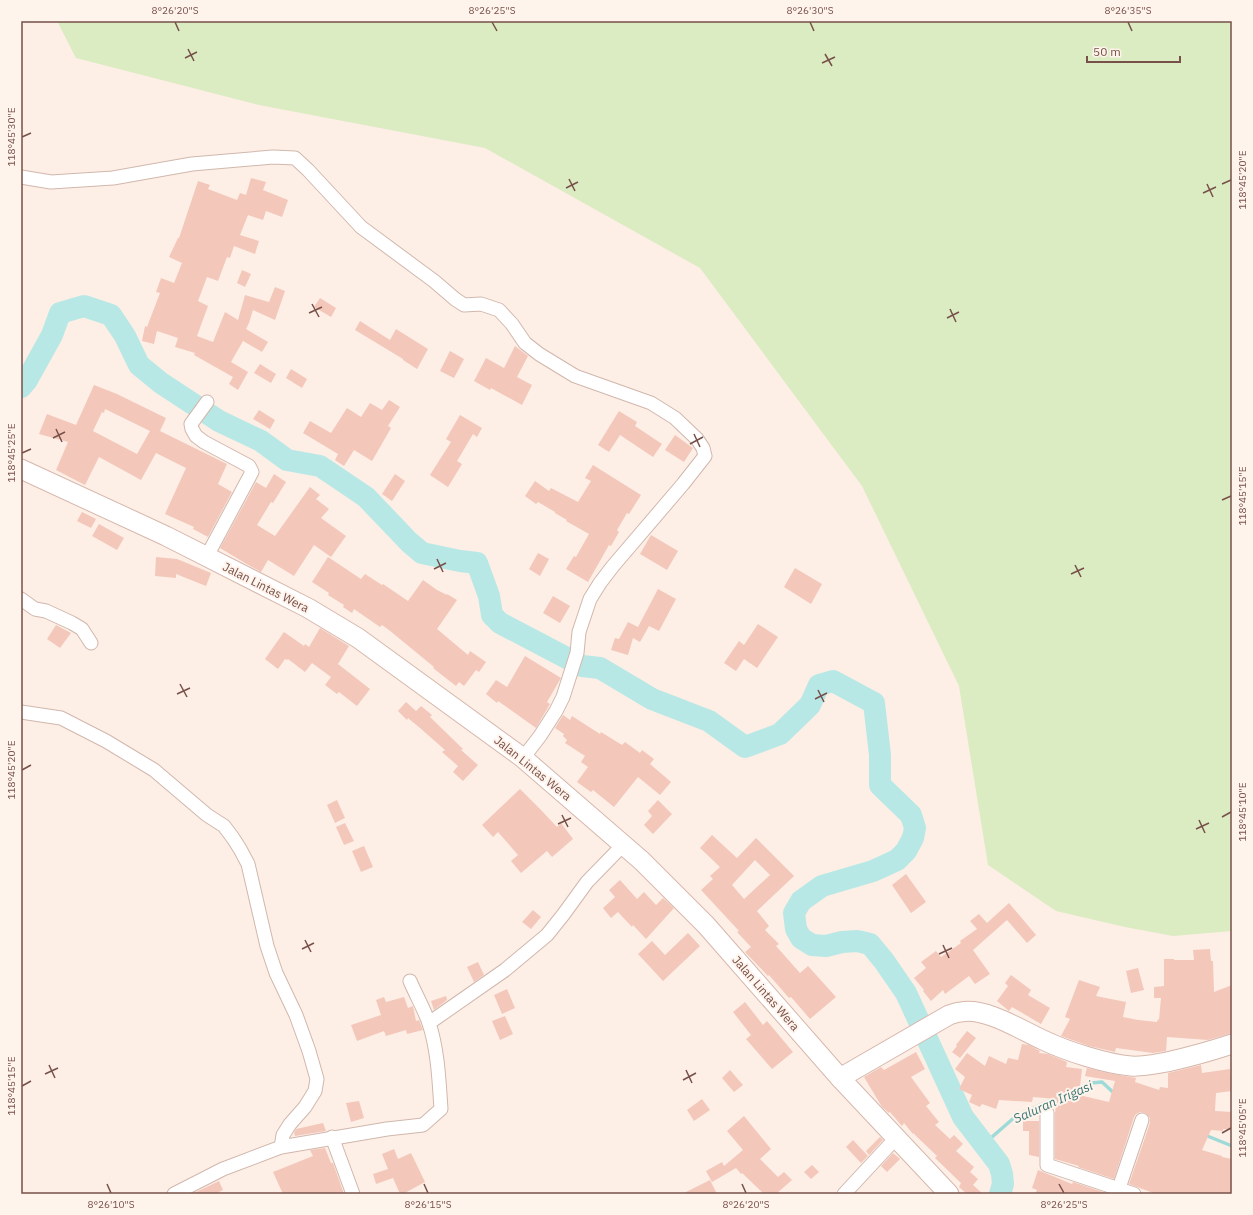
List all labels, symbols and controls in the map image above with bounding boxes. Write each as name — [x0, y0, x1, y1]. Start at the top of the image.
text: 8°26'20"S — [151, 4, 199, 17]
text: 8°26'25"S — [468, 4, 516, 17]
text: 8°26'30"S — [786, 4, 834, 17]
text: 8°26'35"S — [1104, 4, 1152, 17]
scale bar — [1087, 38, 1180, 64]
text: 50 m — [1093, 44, 1121, 59]
text: 118°45'30"E — [5, 107, 18, 167]
text: 118°45'20"E — [1236, 150, 1249, 210]
text: 118°45'25"E — [5, 423, 18, 483]
text: 118°45'15"E — [1236, 466, 1249, 526]
street label: Jalan Lintas Wera — [220, 559, 312, 615]
street label: Jalan Lintas Wera — [491, 732, 575, 804]
text: 118°45'20"E — [5, 740, 18, 800]
text: 118°45'10"E — [1236, 782, 1249, 842]
street label: Jalan Lintas Wera — [729, 952, 803, 1034]
text: 118°45'15"E — [5, 1056, 18, 1116]
water label: Saluran Irigasi — [1011, 1077, 1096, 1127]
text: 118°45'05"E — [1236, 1098, 1249, 1158]
text: 8°26'10"S — [87, 1198, 135, 1211]
text: 8°26'15"S — [404, 1198, 452, 1211]
text: 8°26'20"S — [722, 1198, 770, 1211]
text: 8°26'25"S — [1040, 1198, 1088, 1211]

